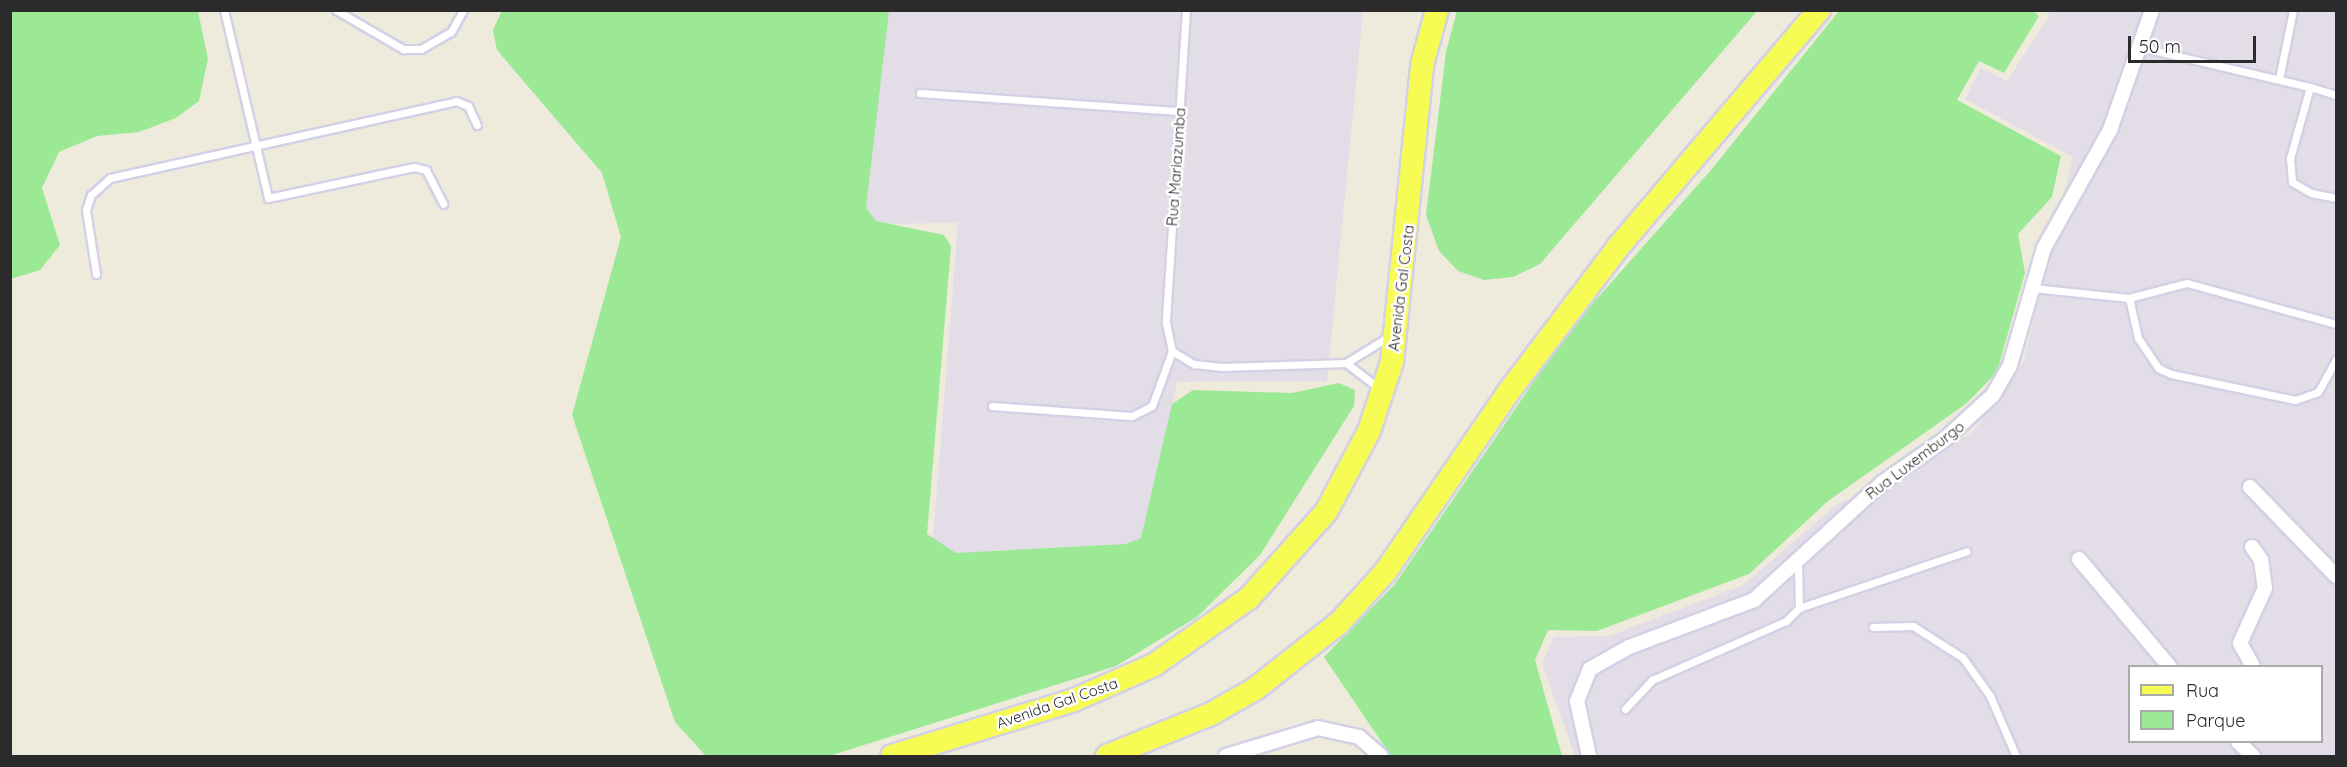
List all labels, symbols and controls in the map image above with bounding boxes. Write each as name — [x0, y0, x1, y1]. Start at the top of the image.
scale bar — [2131, 24, 2258, 62]
text: 50 m — [2139, 35, 2181, 58]
street label: Rua Mariazumba — [1163, 107, 1189, 227]
street label: Avenida Gal Costa — [1384, 224, 1418, 352]
street label: Rua Luxemburgo — [1862, 417, 1968, 503]
legend — [2128, 665, 2323, 743]
street label: Avenida Gal Costa — [994, 674, 1120, 732]
text: Rua — [2186, 679, 2219, 702]
text: Parque — [2186, 709, 2245, 732]

